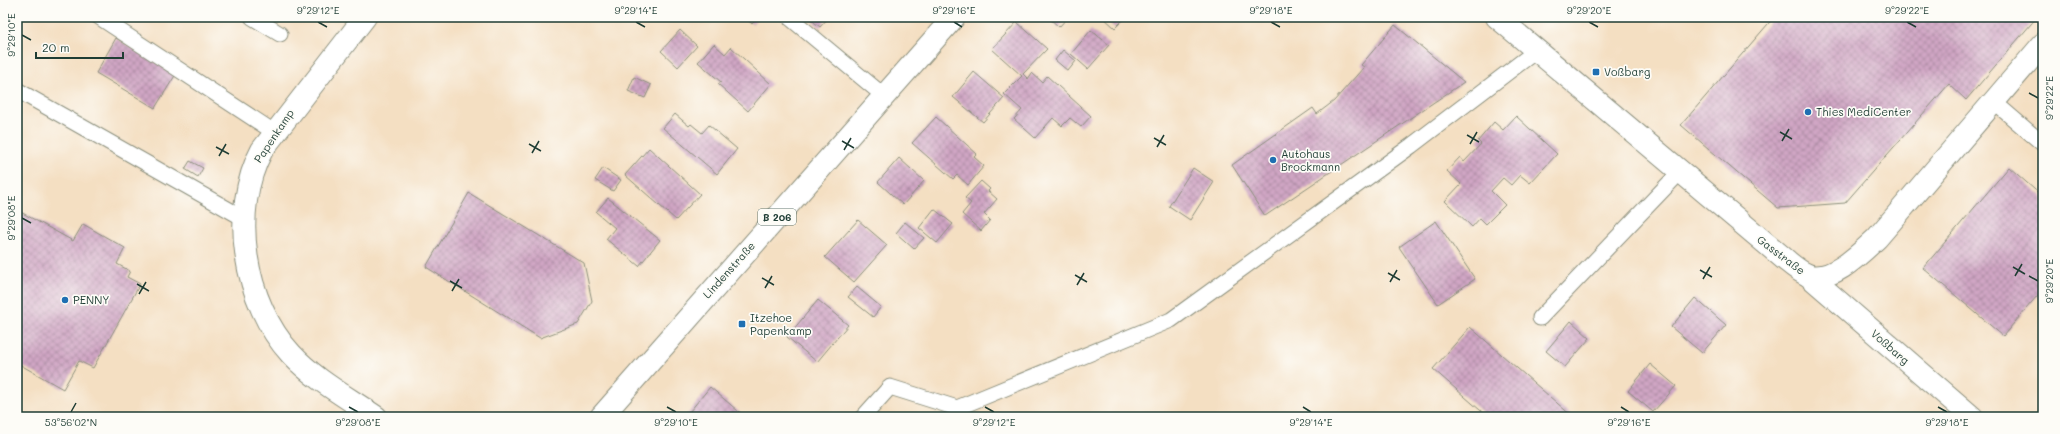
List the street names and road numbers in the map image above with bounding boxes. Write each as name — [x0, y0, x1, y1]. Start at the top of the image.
street label: Papenkamp — [250, 106, 297, 165]
road number: B 206 — [758, 209, 796, 225]
street label: Gasstraße — [1754, 232, 1809, 278]
street label: Lindenstraße — [699, 238, 758, 301]
street label: Voßbarg — [1868, 326, 1913, 367]

